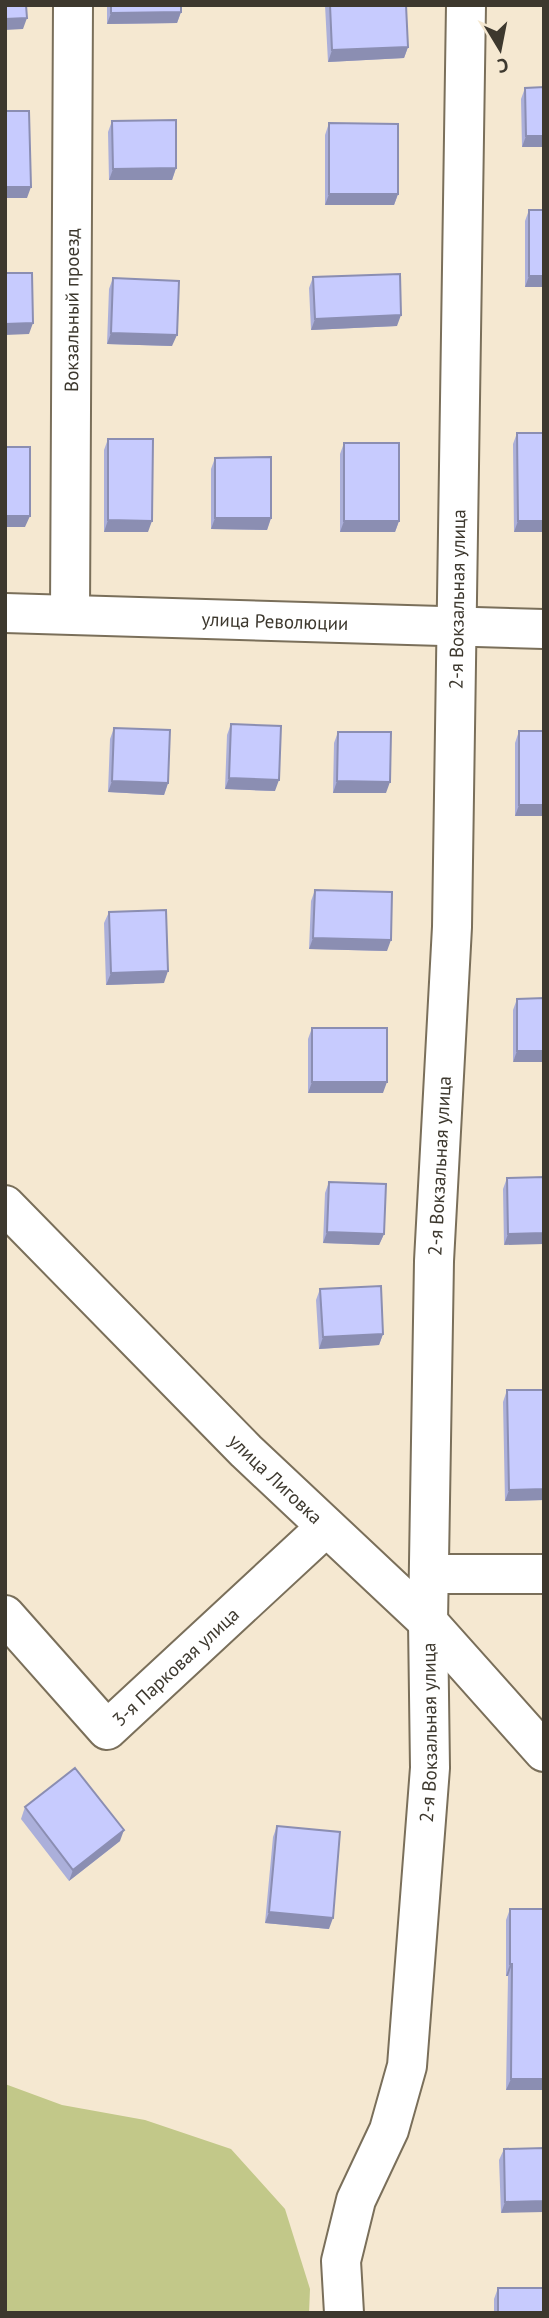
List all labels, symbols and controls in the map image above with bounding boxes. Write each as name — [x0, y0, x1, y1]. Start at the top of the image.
north arrow — [465, 14, 535, 84]
text: С — [495, 53, 510, 79]
street label: Вокзальный проезд — [59, 228, 84, 392]
street label: 2-я Вокзальная улица — [444, 509, 470, 689]
street label: улица Революции — [201, 607, 349, 635]
street label: 2-я Вокзальная улица — [422, 1075, 456, 1256]
street label: улица Лиговка — [224, 1429, 328, 1529]
street label: 3-я Парковая улица — [107, 1602, 244, 1731]
street label: 2-я Вокзальная улица — [414, 1642, 442, 1823]

